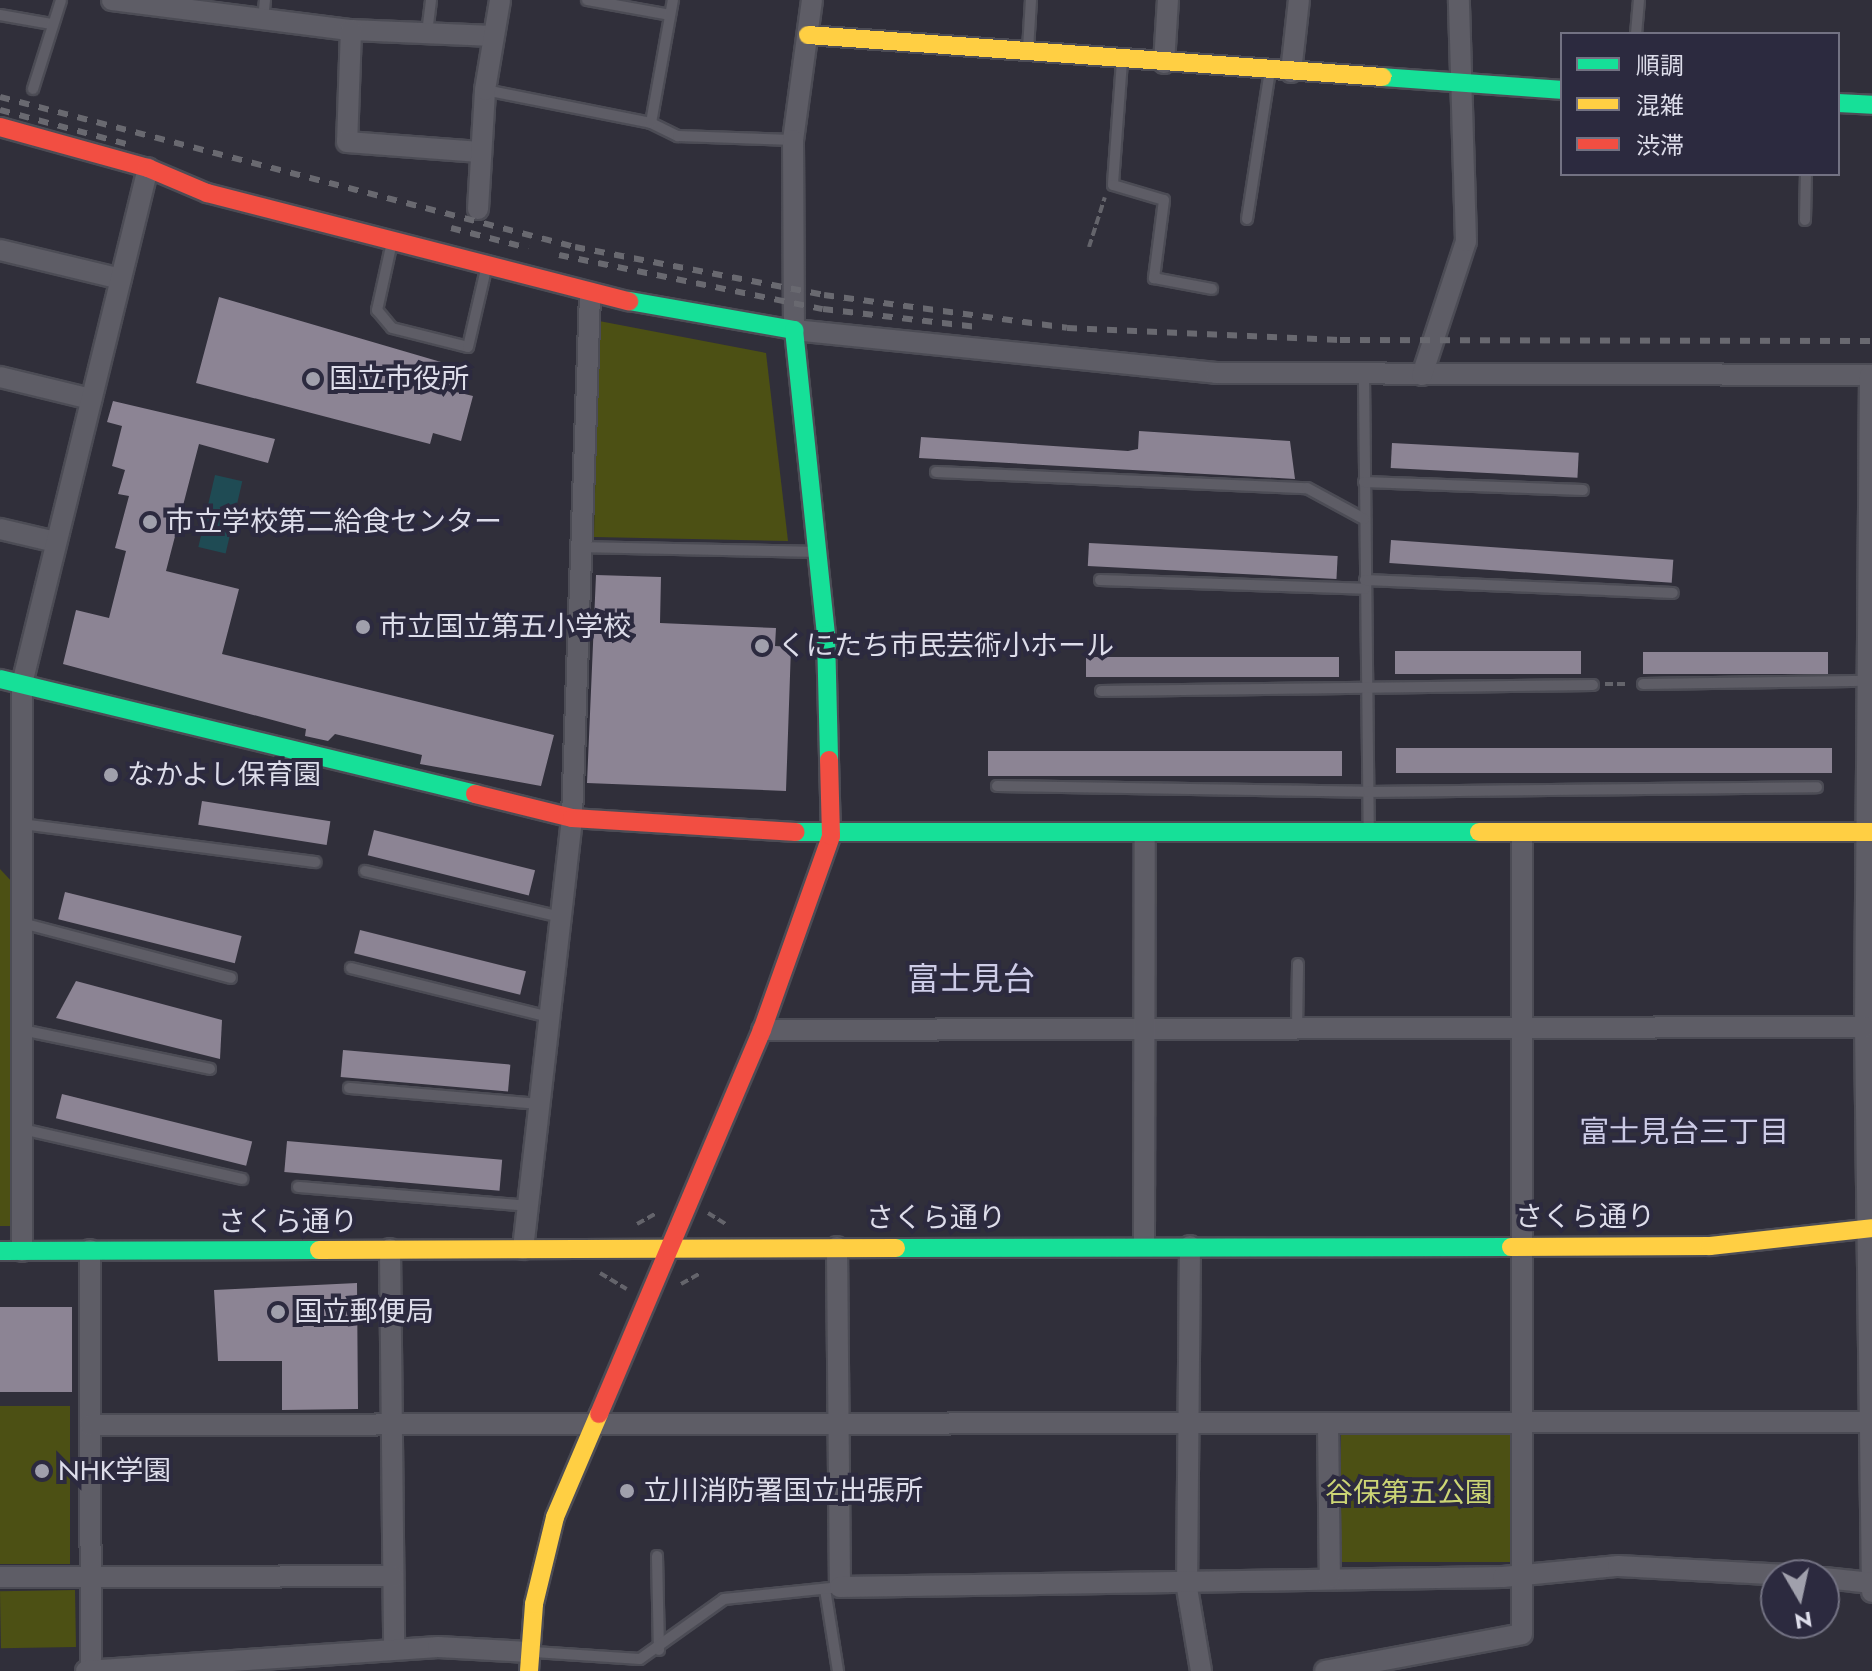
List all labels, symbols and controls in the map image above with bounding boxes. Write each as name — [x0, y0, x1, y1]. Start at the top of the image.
legend — [1560, 32, 1840, 176]
text: 順調 — [1636, 48, 1684, 83]
text: 混雑 — [1636, 88, 1684, 123]
text: 渋滞 — [1636, 128, 1684, 163]
place label: 国立市役所 — [329, 362, 469, 396]
marker: 国立市役所 — [304, 370, 322, 388]
place label: 市立学校第二給食センター — [166, 505, 502, 539]
marker: 市立学校第二給食センター — [141, 513, 159, 531]
place label: 市立国立第五小学校 — [379, 610, 631, 644]
marker: 市立国立第五小学校 — [354, 618, 372, 636]
place label: くにたち市民芸術小ホール — [778, 629, 1114, 663]
marker: くにたち市民芸術小ホール — [753, 637, 771, 655]
place label: なかよし保育園 — [127, 758, 323, 792]
marker: なかよし保育園 — [102, 766, 120, 784]
district label: 富士見台 — [907, 960, 1035, 998]
district label: 富士見台三丁目 — [1579, 1114, 1789, 1150]
street label: さくら通り — [1515, 1200, 1655, 1234]
street label: さくら通り — [866, 1201, 1006, 1235]
street label: さくら通り — [218, 1205, 358, 1239]
place label: 国立郵便局 — [294, 1295, 434, 1329]
marker: 国立郵便局 — [269, 1303, 287, 1321]
place label: NHK学園 — [58, 1454, 172, 1488]
marker: NHK学園 — [33, 1462, 51, 1480]
place label: 立川消防署国立出張所 — [643, 1474, 923, 1508]
park label: 谷保第五公園 — [1325, 1476, 1493, 1510]
marker: 立川消防署国立出張所 — [618, 1482, 636, 1500]
north arrow — [1760, 1559, 1840, 1639]
text: N — [1792, 1604, 1815, 1638]

